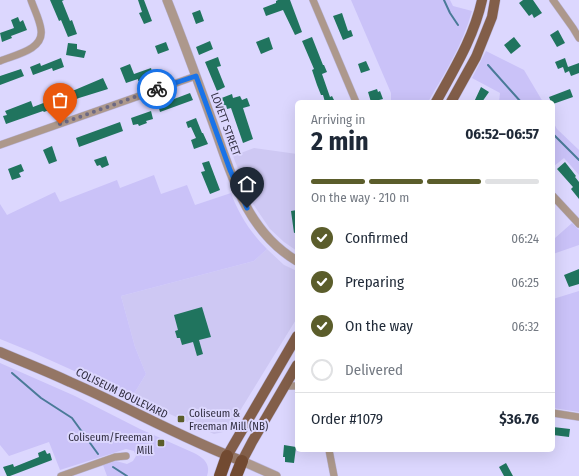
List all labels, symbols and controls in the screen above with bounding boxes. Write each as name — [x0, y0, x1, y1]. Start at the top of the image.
courier — [137, 69, 177, 109]
icon: bike — [146, 78, 168, 100]
pin — [43, 83, 77, 124]
icon: bag — [49, 89, 71, 111]
street label: LOVETT STREET — [208, 91, 243, 158]
text: Arriving in — [311, 112, 365, 127]
text: 06:52–06:57 — [465, 125, 539, 143]
text: 2 min — [311, 126, 369, 157]
pin — [230, 167, 264, 208]
icon: home — [236, 173, 258, 195]
text: On the way · 210 m — [311, 190, 409, 205]
icon: check — [311, 227, 333, 249]
text: Confirmed — [345, 229, 408, 247]
text: 06:24 — [511, 231, 539, 246]
icon: check — [311, 271, 333, 293]
text: Preparing — [345, 273, 404, 291]
text: 06:25 — [511, 275, 539, 290]
icon: check — [311, 315, 333, 337]
text: On the way — [345, 317, 413, 335]
text: 06:32 — [511, 319, 539, 334]
text: Delivered — [345, 361, 403, 379]
street label: COLISEUM BOULEVARD — [74, 366, 170, 421]
place label: Coliseum & Freeman Mill (NB) — [189, 407, 268, 433]
text: Order #1079 — [311, 410, 383, 428]
text: $36.76 — [499, 410, 539, 428]
marker: Coliseum & Freeman Mill (NB) — [176, 414, 186, 424]
place label: Coliseum/Freeman Mill — [68, 431, 153, 457]
marker: Coliseum/Freeman Mill — [156, 438, 166, 448]

